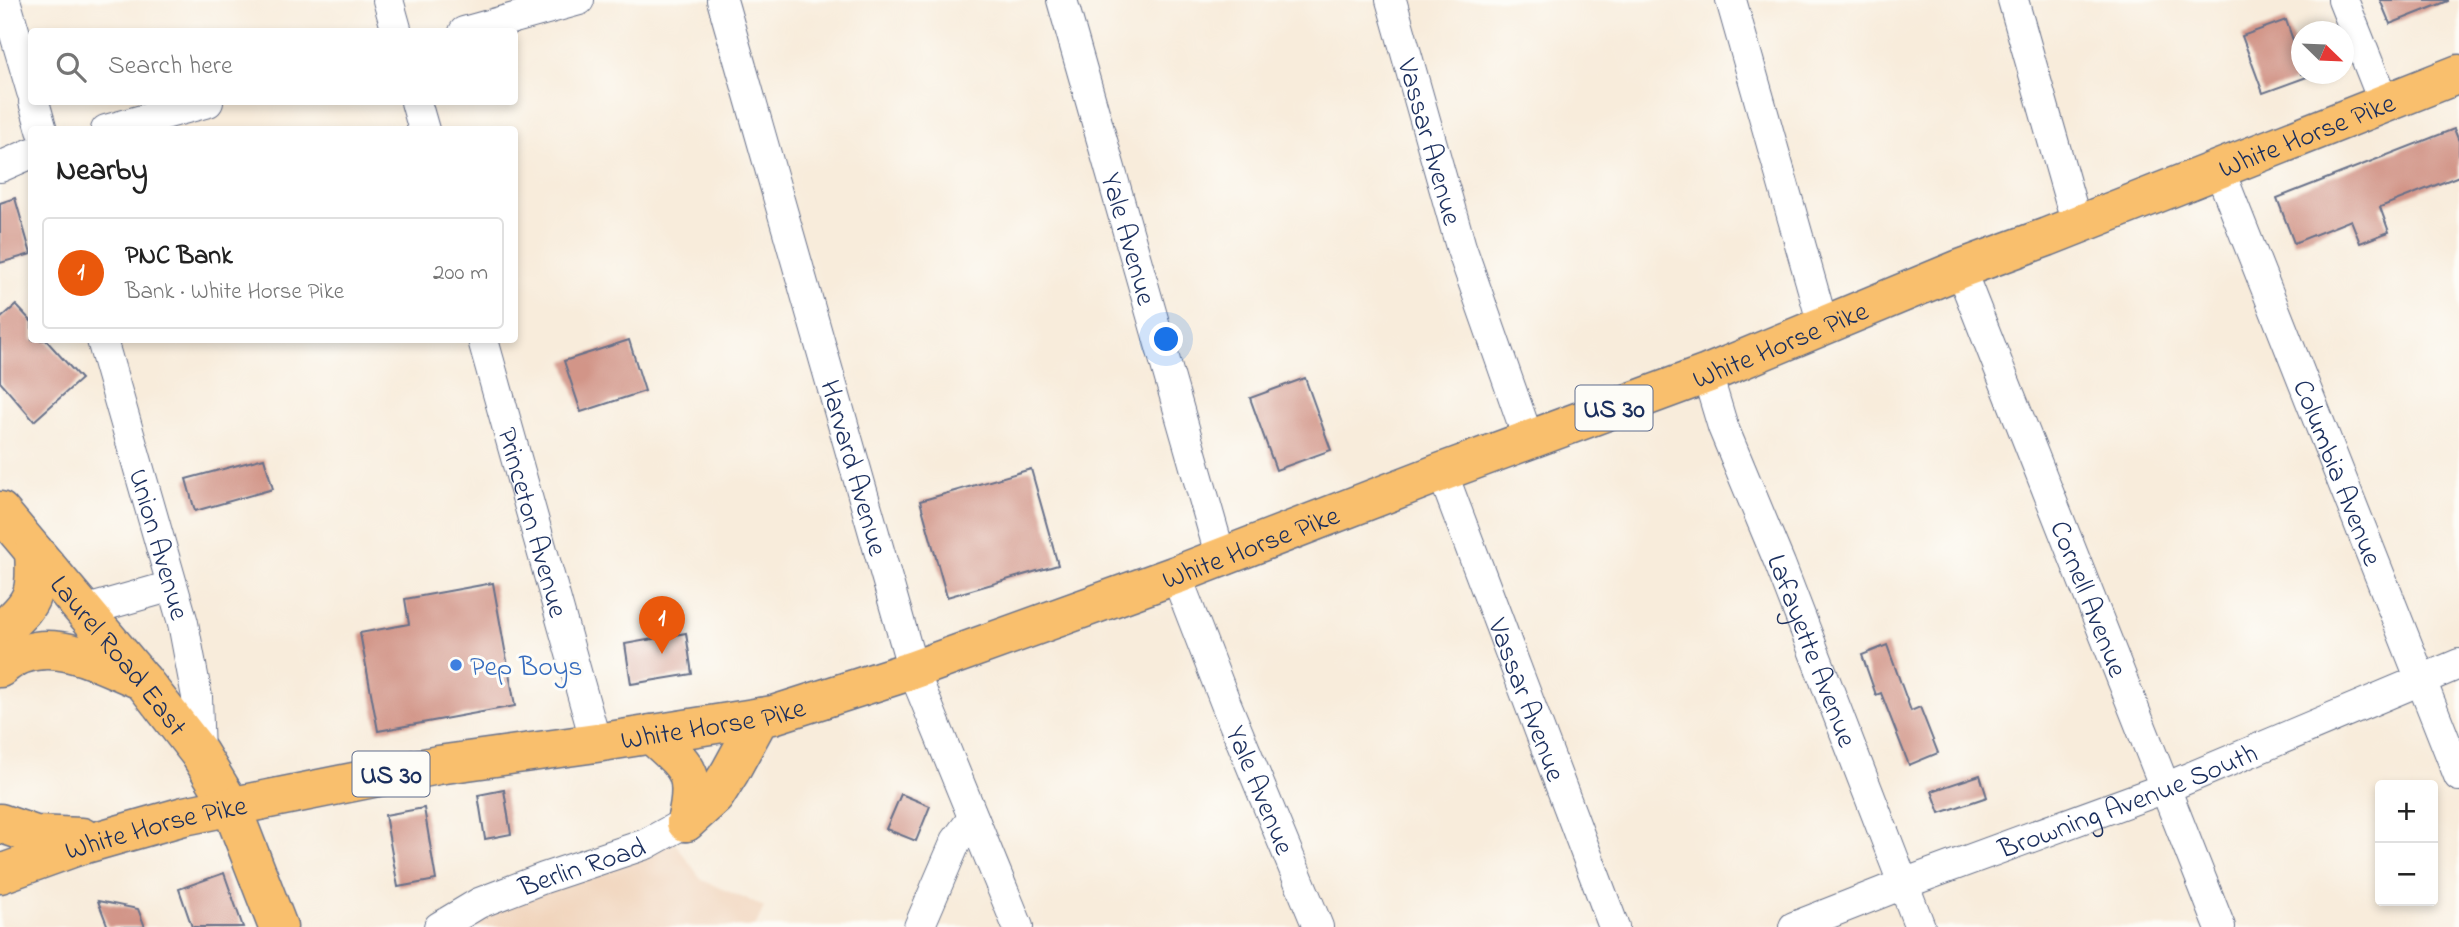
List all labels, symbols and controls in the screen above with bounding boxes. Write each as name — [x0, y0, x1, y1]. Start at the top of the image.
north arrow — [2291, 21, 2354, 84]
search box — [28, 28, 518, 105]
icon: search — [52, 48, 90, 86]
text: Search here — [108, 48, 233, 86]
street label: Vassar Avenue — [1384, 53, 1471, 231]
street label: White Horse Pike — [2213, 84, 2403, 191]
text: Nearby — [56, 150, 148, 194]
street label: Yale Avenue — [1088, 168, 1165, 311]
text: PNC Bank — [125, 238, 233, 276]
text: 1 — [77, 257, 85, 290]
text: 200 m — [433, 257, 488, 290]
text: Bank · White Horse Pike — [125, 276, 344, 309]
street label: White Horse Pike — [1687, 292, 1876, 402]
your location — [1149, 322, 1183, 356]
street label: Columbia Avenue — [2280, 374, 2391, 573]
street label: Harvard Avenue — [807, 376, 897, 562]
road number: US 30 — [1576, 386, 1652, 430]
street label: Princeton Avenue — [485, 423, 577, 623]
street label: Union Avenue — [116, 464, 198, 626]
street label: White Horse Pike — [1157, 497, 1346, 602]
street label: Cornell Avenue — [2037, 515, 2136, 684]
street label: Lafayette Avenue — [1754, 549, 1866, 754]
street label: Laurel Road East — [38, 567, 196, 746]
pin: 1 — [639, 596, 685, 654]
street label: Vassar Avenue — [1475, 612, 1574, 788]
place label: Pep Boys — [470, 648, 583, 689]
marker: Pep Boys — [448, 657, 464, 673]
street label: White Horse Pike — [618, 689, 812, 763]
street label: Yale Avenue — [1213, 720, 1303, 862]
street label: Browning Avenue South — [1992, 734, 2265, 872]
road number: US 30 — [352, 752, 430, 796]
map controls — [2375, 780, 2438, 906]
button: + — [2375, 780, 2438, 843]
street label: White Horse Pike — [61, 787, 251, 873]
street label: Berlin Road — [513, 828, 652, 910]
button: − — [2375, 843, 2438, 906]

